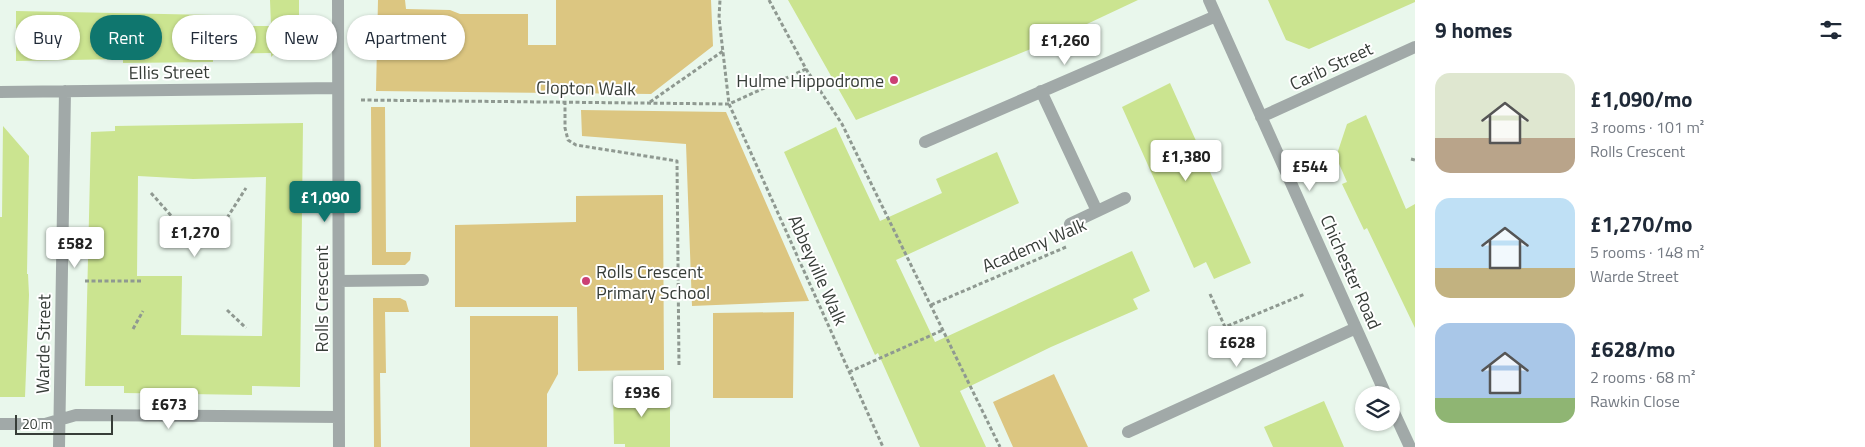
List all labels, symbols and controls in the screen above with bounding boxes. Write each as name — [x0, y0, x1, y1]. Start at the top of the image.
text: 9 homes — [1435, 14, 1512, 46]
chip: Buy — [15, 15, 80, 60]
chip: Rent — [90, 15, 162, 60]
chip: Filters — [172, 15, 256, 60]
chip: New — [266, 15, 337, 60]
chip: Apartment — [347, 15, 465, 60]
icon: filters — [1817, 16, 1845, 44]
pin: £1,260 — [1024, 23, 1106, 66]
text: £1,260 — [1040, 28, 1090, 52]
street label: Carib Street — [1285, 35, 1378, 97]
street label: Ellis Street — [128, 58, 210, 86]
place label: Hulme Hippodrome — [736, 67, 884, 94]
street label: Clopton Walk — [536, 74, 637, 102]
marker: Hulme Hippodrome — [888, 74, 900, 86]
text: £1,090/mo — [1590, 83, 1692, 115]
icon: home — [1475, 93, 1535, 153]
text: 3 rooms · 101 m² — [1590, 115, 1704, 139]
text: Rolls Crescent — [1590, 139, 1685, 163]
pin: £1,380 — [1145, 140, 1227, 182]
text: £1,380 — [1161, 144, 1211, 168]
pin: £544 — [1280, 150, 1340, 192]
text: £544 — [1292, 154, 1328, 178]
pin: £1,090 — [284, 180, 366, 223]
text: £1,090 — [300, 185, 350, 209]
text: £1,270/mo — [1590, 208, 1692, 240]
street label: Abbeyville Walk — [782, 210, 855, 330]
street label: Chichester Road — [1314, 210, 1388, 334]
street label: Academy Walk — [978, 211, 1091, 279]
pin: £1,270 — [154, 216, 236, 258]
icon: home — [1475, 218, 1535, 278]
text: £1,270 — [170, 220, 220, 244]
pin: £582 — [45, 226, 105, 269]
text: £582 — [57, 231, 93, 255]
text: 5 rooms · 148 m² — [1590, 240, 1704, 264]
street label: Rolls Crescent — [308, 245, 335, 353]
place label: Rolls Crescent Primary School — [596, 258, 710, 306]
text: Warde Street — [1590, 264, 1679, 288]
marker: Rolls Crescent Primary School — [580, 275, 592, 287]
street label: Warde Street — [29, 293, 57, 394]
pin: £628 — [1207, 326, 1267, 368]
text: £628 — [1219, 330, 1255, 354]
text: £628/mo — [1590, 333, 1675, 365]
icon: home — [1475, 343, 1535, 403]
text: 2 rooms · 68 m² — [1590, 365, 1695, 389]
pin: £936 — [612, 376, 672, 418]
text: £936 — [624, 380, 660, 404]
map controls — [1355, 386, 1400, 431]
button: layers — [1355, 386, 1400, 431]
pin: £673 — [139, 388, 199, 430]
text: Rawkin Close — [1590, 389, 1680, 413]
text: £673 — [151, 392, 187, 416]
scale bar — [15, 412, 112, 435]
text: 20 m — [22, 413, 52, 434]

